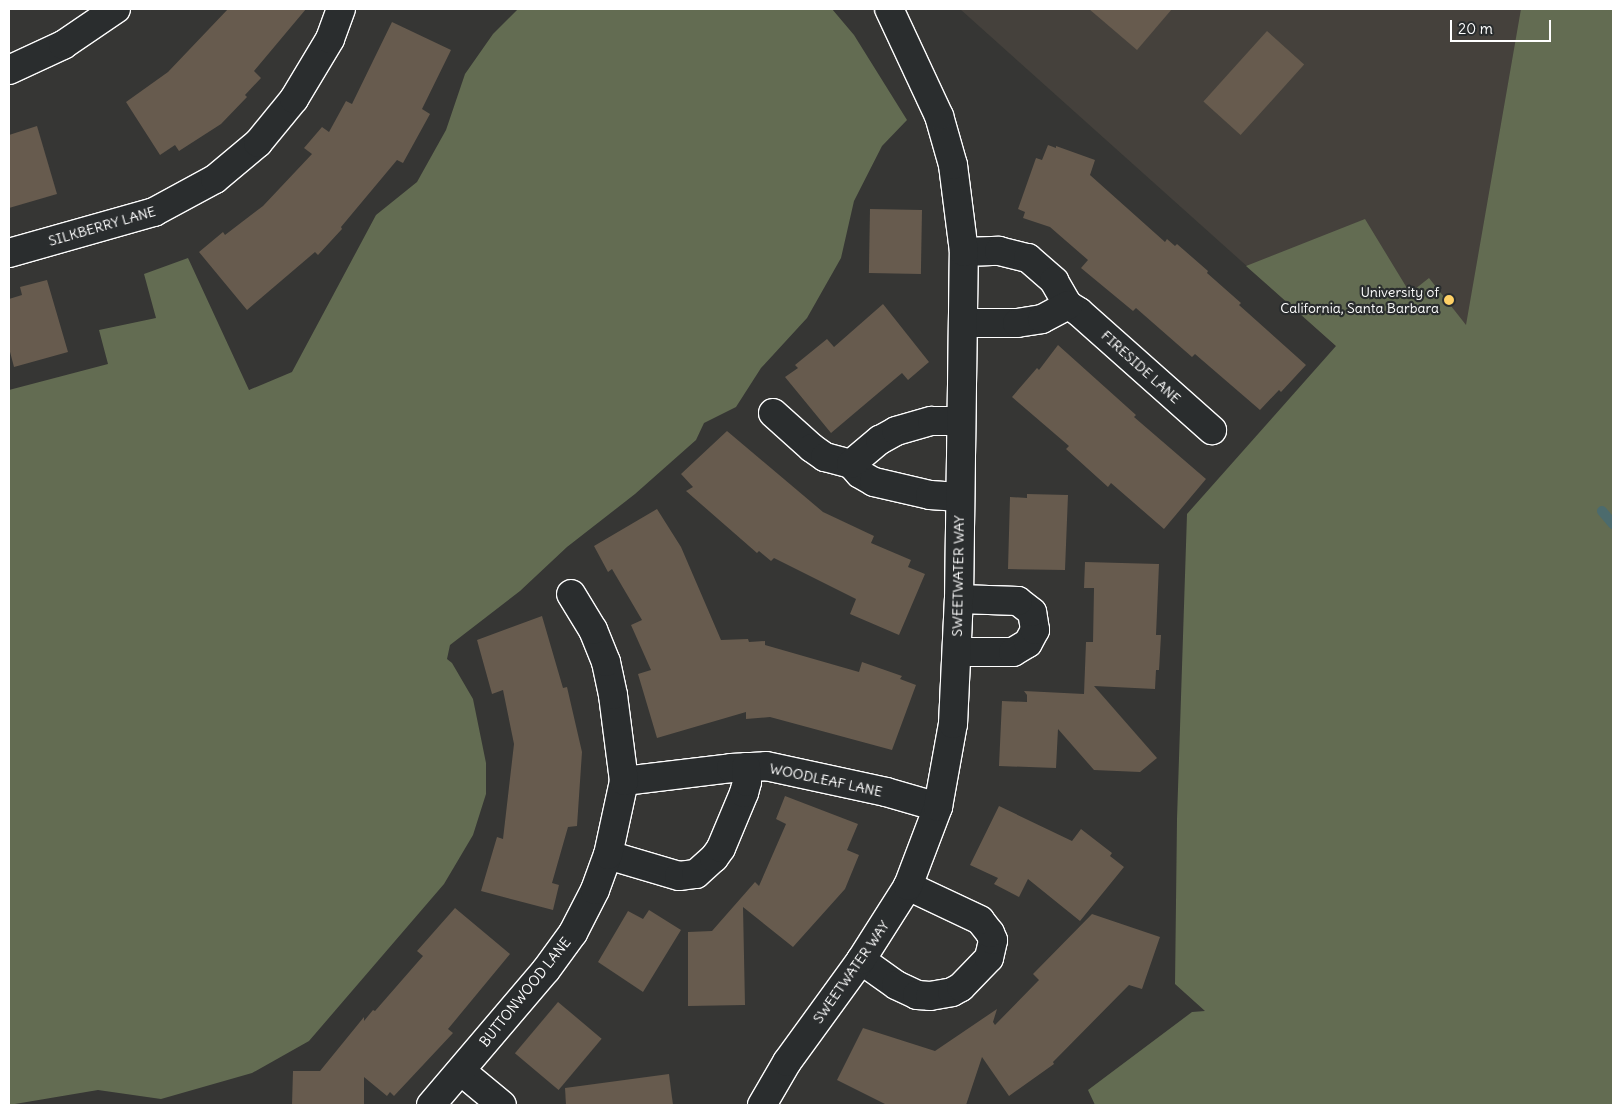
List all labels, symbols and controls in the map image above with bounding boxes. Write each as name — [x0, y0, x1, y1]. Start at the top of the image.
scale bar — [1452, 10, 1553, 42]
text: 20 m — [1458, 19, 1493, 38]
street label: SILKBERRY LANE — [46, 203, 158, 249]
place label: University of California, Santa Barbara — [1280, 284, 1439, 316]
marker: University of California, Santa Barbara — [1443, 294, 1455, 306]
street label: FIRESIDE LANE — [1098, 327, 1184, 407]
street label: SWEETWATER WAY — [949, 515, 967, 637]
street label: WOODLEAF LANE — [768, 760, 884, 800]
street label: SWEETWATER WAY — [809, 918, 893, 1026]
street label: BUTTONWOOD LANE — [476, 934, 574, 1050]

